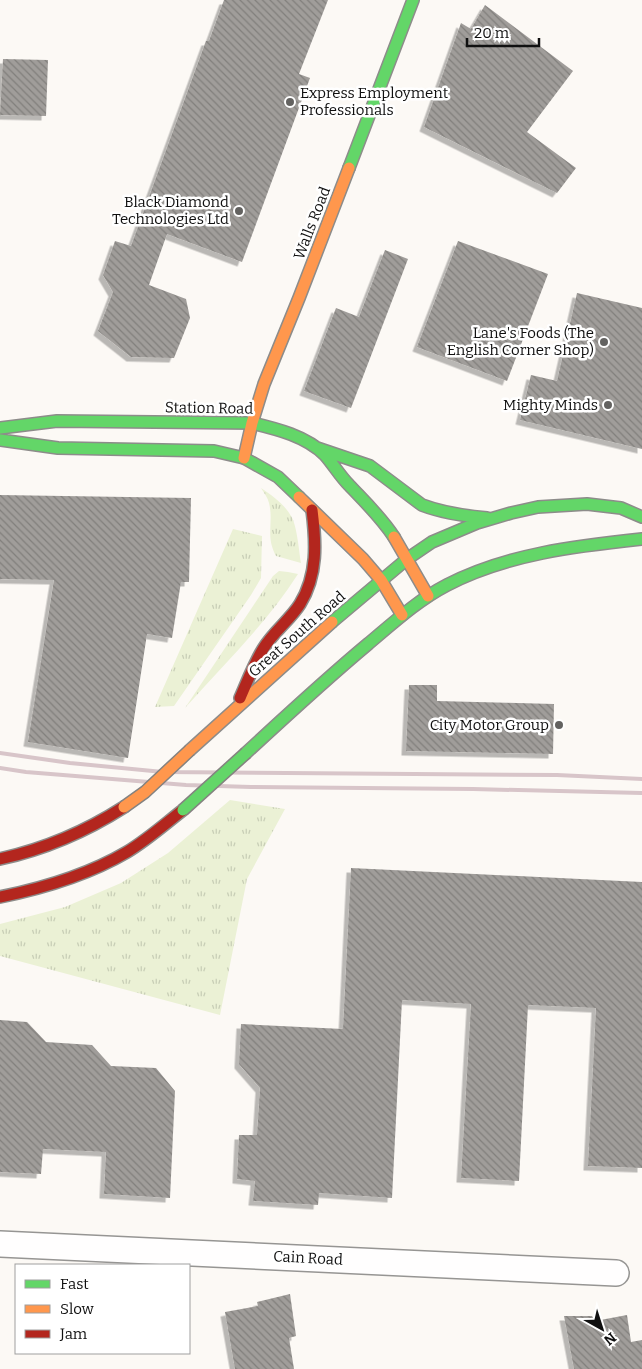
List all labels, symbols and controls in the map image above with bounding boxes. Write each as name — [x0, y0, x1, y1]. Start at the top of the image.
scale bar — [467, 15, 540, 47]
text: 20 m — [474, 24, 510, 42]
place label: Express Employment Professionals — [300, 84, 449, 119]
marker: Express Employment Professionals — [284, 96, 296, 108]
street label: Walls Road — [290, 184, 334, 262]
place label: Black Diamond Technologies Ltd — [112, 193, 229, 228]
marker: Black Diamond Technologies Ltd — [233, 205, 245, 217]
place label: Lane's Foods (The English Corner Shop) — [447, 324, 594, 359]
marker: Lane's Foods (The English Corner Shop) — [598, 336, 610, 348]
place label: Mighty Minds — [503, 396, 598, 414]
street label: Station Road — [165, 398, 254, 418]
marker: Mighty Minds — [602, 399, 614, 411]
street label: Great South Road — [245, 587, 349, 681]
place label: City Motor Group — [430, 716, 549, 734]
marker: City Motor Group — [553, 719, 565, 731]
street label: Cain Road — [273, 1247, 343, 1269]
legend — [15, 1264, 190, 1354]
text: Fast — [60, 1275, 89, 1293]
text: Slow — [60, 1300, 95, 1318]
north arrow — [577, 1304, 627, 1354]
text: Jam — [59, 1325, 88, 1343]
text: N — [600, 1329, 619, 1349]

